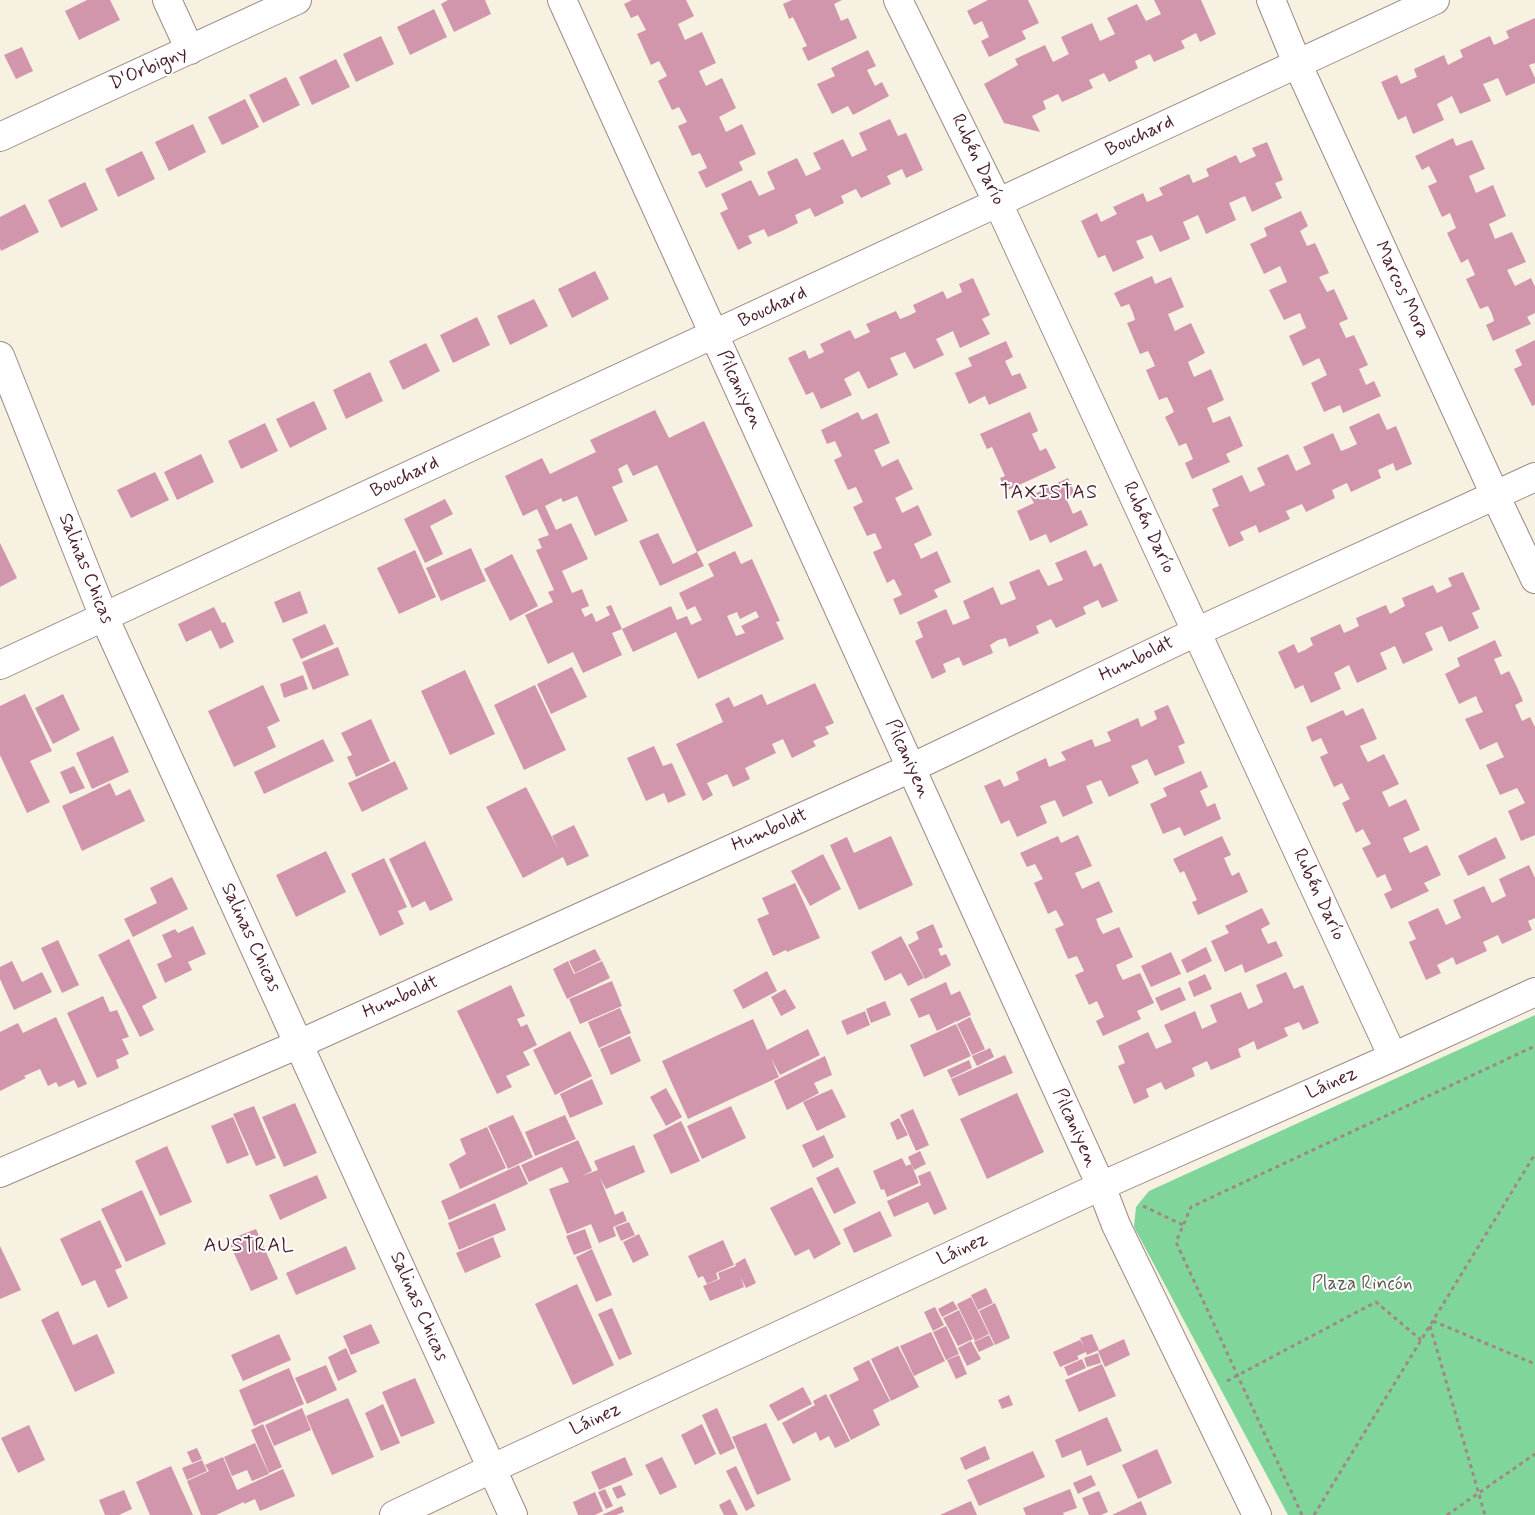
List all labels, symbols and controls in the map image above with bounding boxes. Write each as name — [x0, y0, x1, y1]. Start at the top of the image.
street label: D'Orbigny — [107, 42, 191, 96]
street label: Rubén Darío — [945, 111, 1009, 209]
street label: Bouchard — [1102, 111, 1178, 163]
street label: Marcos Mora — [1369, 238, 1433, 342]
street label: Bouchard — [735, 282, 811, 334]
street label: Pilcaniyen — [711, 347, 767, 433]
street label: Bouchard — [367, 452, 443, 504]
street label: Rubén Darío — [1117, 479, 1179, 577]
district label: TAXISTAS — [998, 482, 1100, 506]
street label: Salinas Chicas — [52, 510, 118, 628]
street label: Humboldt — [1096, 632, 1178, 688]
street label: Pilcaniyen — [879, 716, 935, 802]
street label: Humboldt — [729, 804, 811, 858]
street label: Rubén Darío — [1287, 846, 1349, 944]
street label: Salinas Chicas — [215, 880, 285, 996]
street label: Humboldt — [360, 971, 442, 1025]
street label: Láinez — [1303, 1063, 1361, 1105]
street label: Pilcaniyen — [1046, 1085, 1102, 1171]
street label: Láinez — [934, 1228, 992, 1272]
district label: AUSTRAL — [200, 1235, 298, 1259]
street label: Salinas Chicas — [384, 1249, 452, 1365]
park label: Plaza Rincón — [1311, 1274, 1413, 1296]
street label: Láinez — [567, 1398, 625, 1442]

